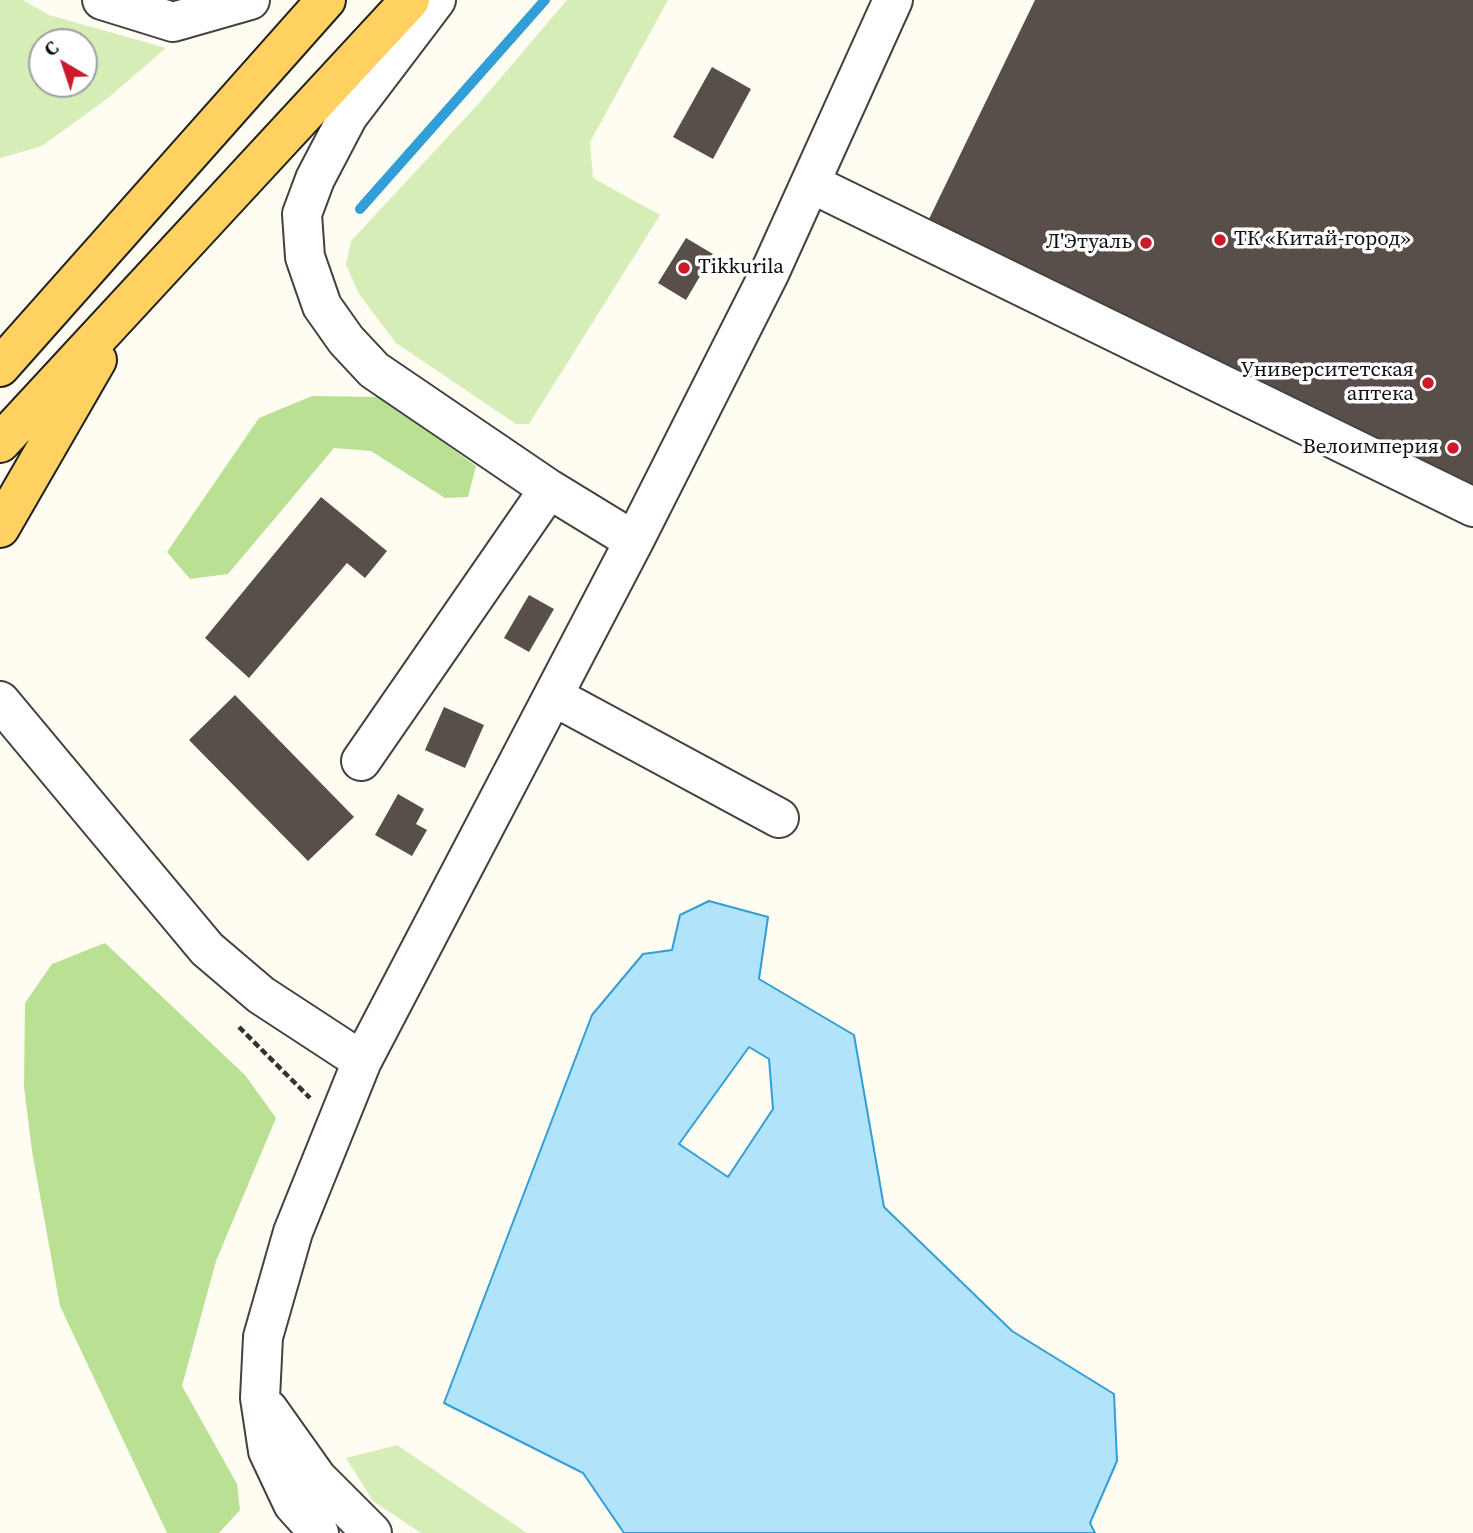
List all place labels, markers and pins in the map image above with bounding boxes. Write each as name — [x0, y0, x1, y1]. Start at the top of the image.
place label: ТК «Китай-город» — [1234, 227, 1411, 253]
place label: Л'Этуаль — [1046, 230, 1132, 256]
marker: ТК «Китай-город» — [1212, 232, 1228, 248]
marker: Л'Этуаль — [1138, 235, 1154, 251]
place label: Tikkurila — [698, 255, 784, 281]
marker: Tikkurila — [676, 260, 692, 276]
place label: Университетская аптека — [1241, 358, 1414, 408]
marker: Университетская аптека — [1420, 375, 1436, 391]
place label: Велоимперия — [1303, 435, 1439, 461]
marker: Велоимперия — [1445, 440, 1461, 456]

